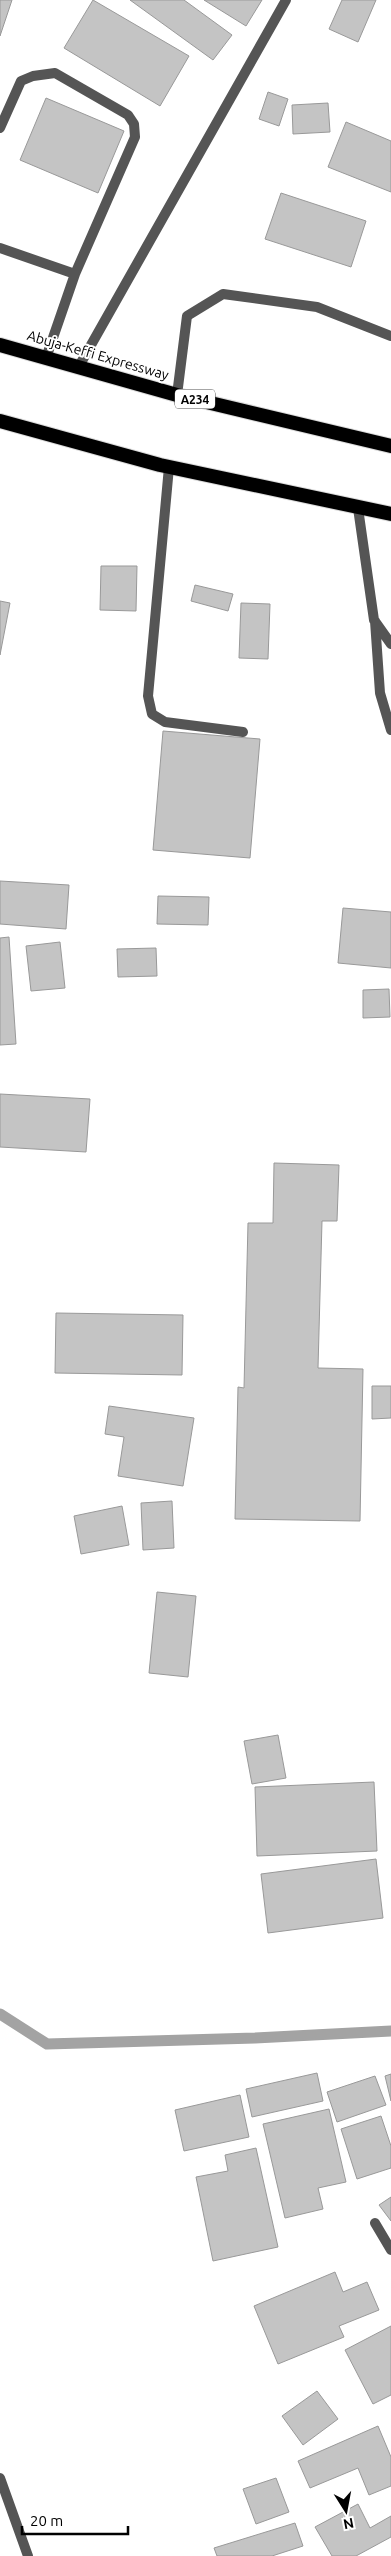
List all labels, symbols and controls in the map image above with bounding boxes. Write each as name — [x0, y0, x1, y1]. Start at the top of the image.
street label: Abuja-Keffi Expressway — [25, 327, 171, 383]
road number: A234 — [175, 389, 215, 408]
north arrow — [321, 2486, 371, 2536]
scale bar — [22, 2504, 129, 2536]
text: 20 m — [30, 2512, 63, 2529]
text: N — [342, 2515, 355, 2533]

